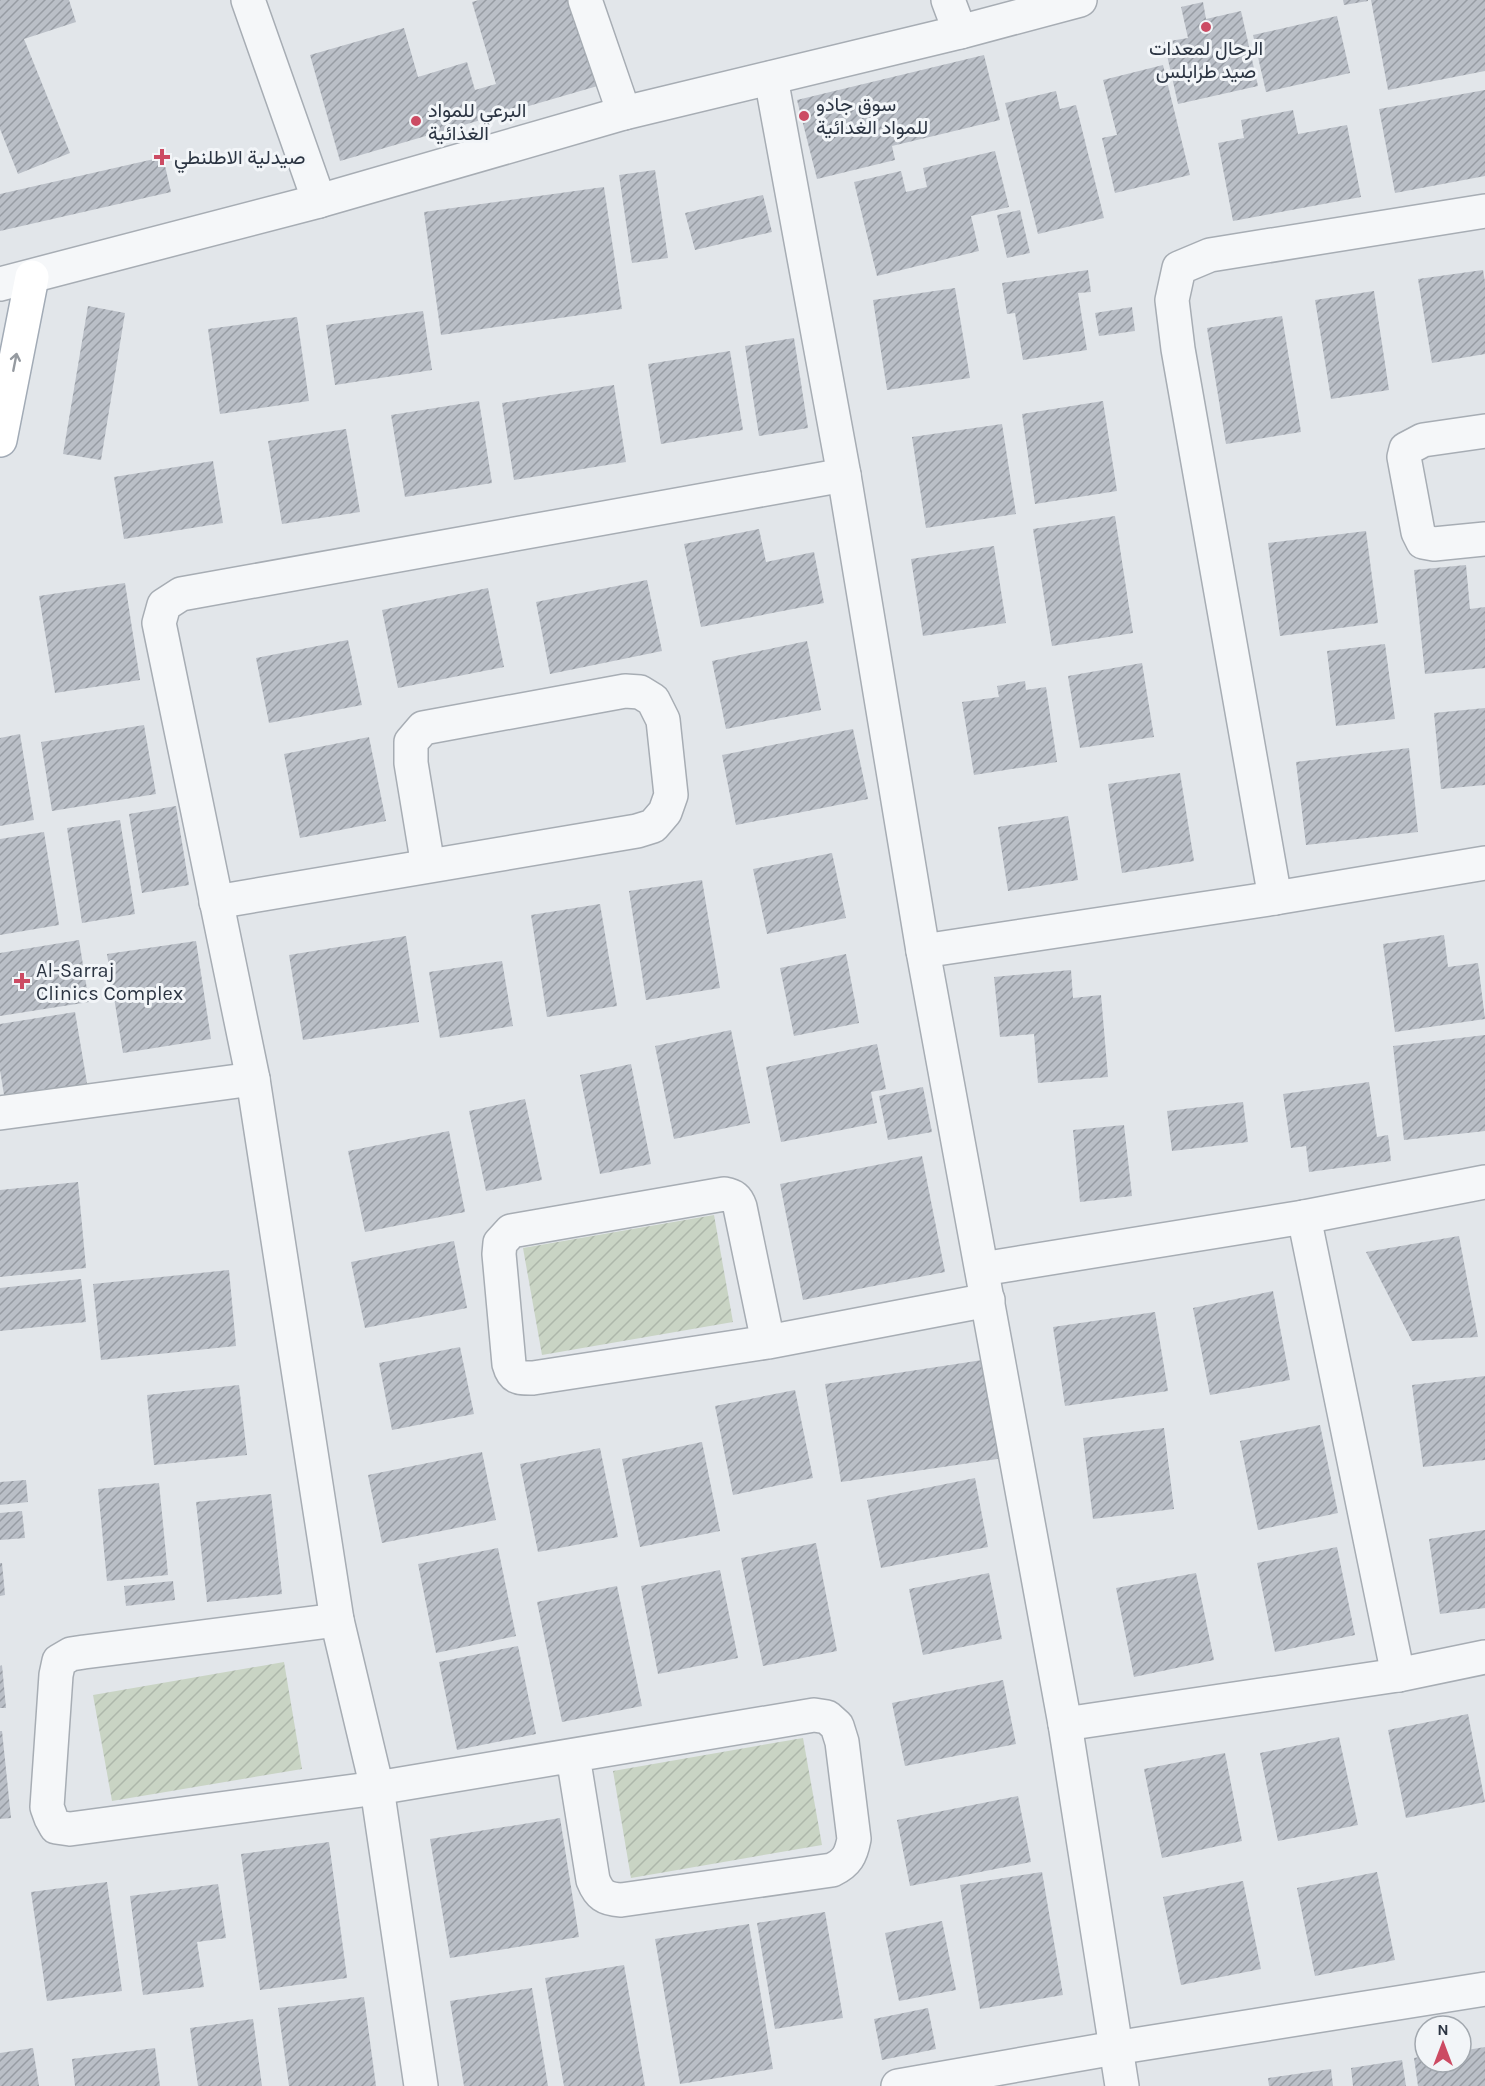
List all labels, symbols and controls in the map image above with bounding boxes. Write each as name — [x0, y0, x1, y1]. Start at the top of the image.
marker: الرحال لمعدات صيد طرابلس — [1199, 20, 1213, 34]
place label: الرحال لمعدات صيد طرابلس — [1149, 37, 1263, 84]
place label: سوق جادو للمواد الغدائية — [816, 93, 928, 140]
place label: البرعي للمواد الغذائية — [428, 99, 526, 145]
marker: سوق جادو للمواد الغدائية — [797, 109, 811, 123]
marker: البرعي للمواد الغذائية — [409, 114, 423, 128]
place label: صيدلية الاطلنطي — [174, 146, 305, 174]
marker: صيدلية الاطلنطي — [155, 150, 169, 164]
one-way arrow — [10, 353, 22, 372]
place label: Al-Sarraj Clinics Complex — [36, 959, 183, 1005]
marker: Al-Sarraj Clinics Complex — [13, 972, 31, 990]
north arrow — [1413, 2014, 1473, 2074]
text: N — [1437, 2020, 1449, 2039]

